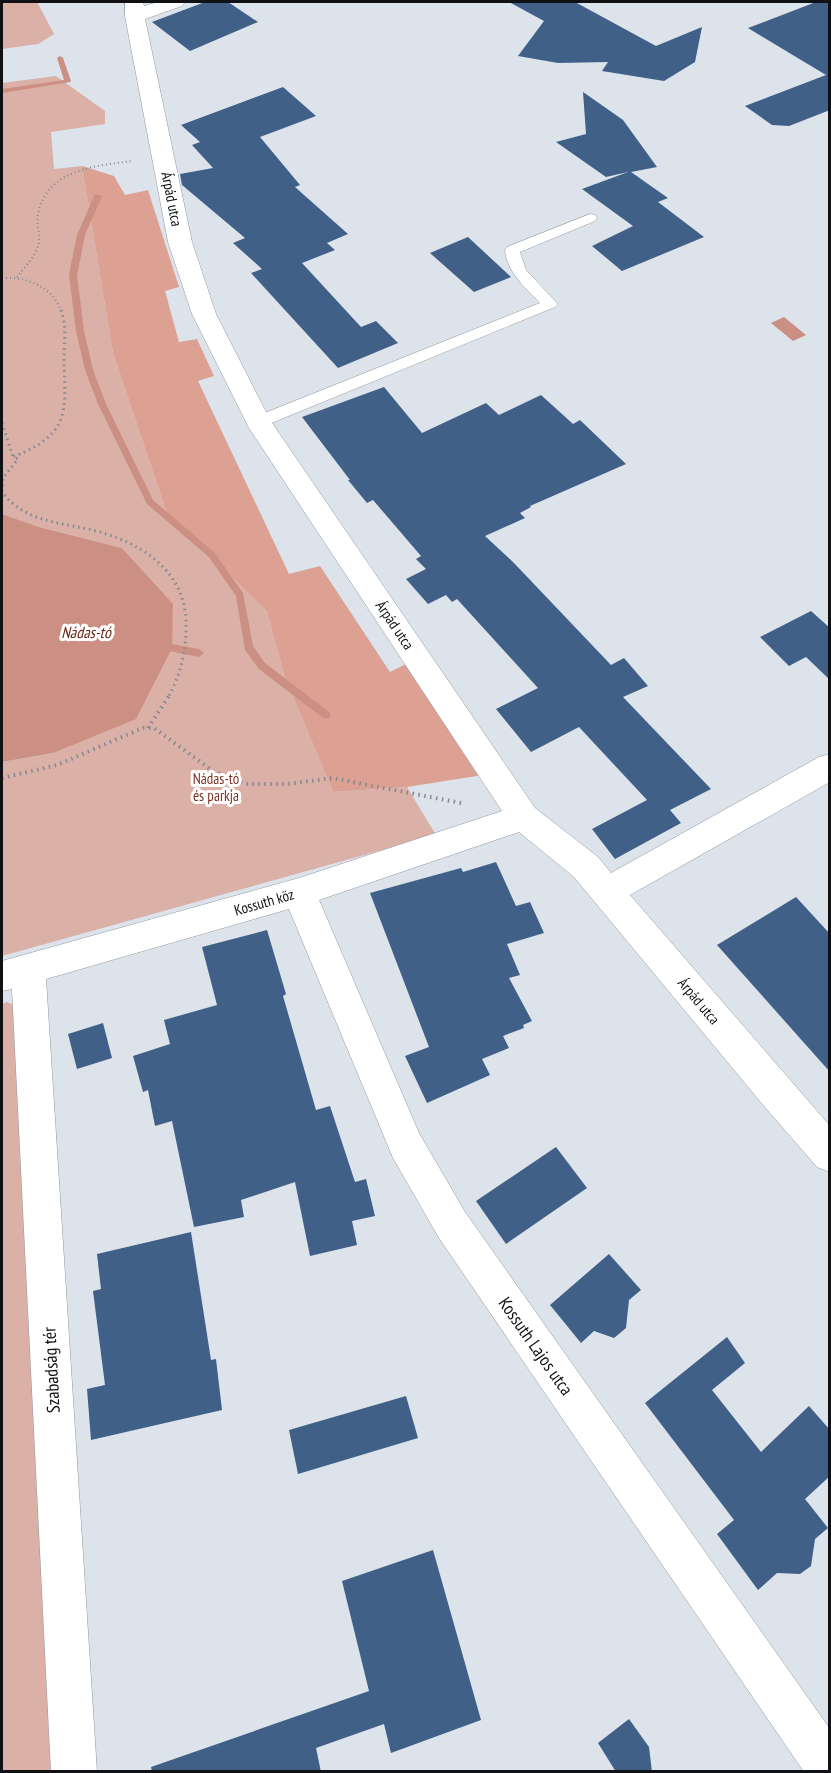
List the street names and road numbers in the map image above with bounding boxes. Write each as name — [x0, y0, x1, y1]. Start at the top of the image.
street label: Árpád utca — [157, 170, 187, 228]
street label: Árpád utca — [372, 597, 418, 653]
street label: Kossuth köz — [232, 884, 296, 920]
street label: Árpád utca — [674, 974, 724, 1028]
street label: Kossuth Lajos utca — [494, 1292, 578, 1400]
street label: Szabadság tér — [37, 1326, 65, 1414]

